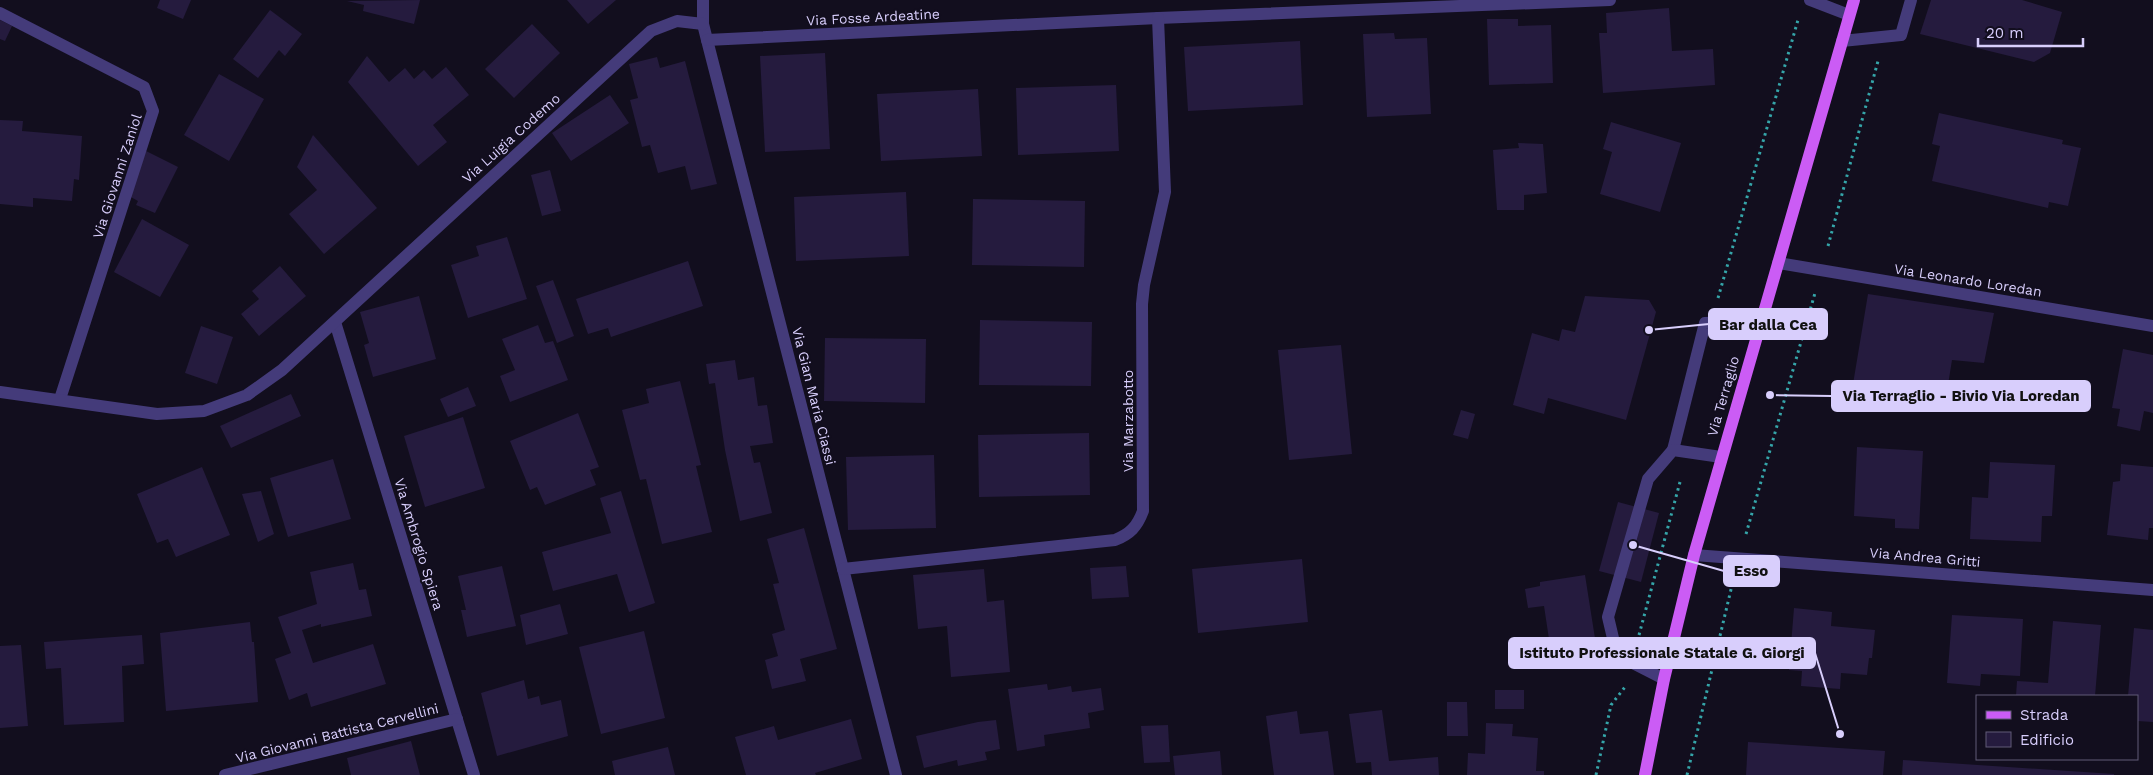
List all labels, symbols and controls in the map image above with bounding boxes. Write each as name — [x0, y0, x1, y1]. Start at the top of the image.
street label: Via Fosse Ardeatine — [806, 6, 940, 28]
scale bar — [1978, 15, 2083, 47]
text: 20 m — [1986, 24, 2024, 42]
street label: Via Luigia Codemo — [459, 90, 563, 186]
street label: Via Giovanni Zaniol — [89, 111, 145, 240]
street label: Via Leonardo Loredan — [1893, 260, 2043, 300]
callout: Bar dalla Cea — [1709, 309, 1827, 339]
text: Bar dalla Cea — [1719, 316, 1817, 334]
street label: Via Gian Maria Ciassi — [789, 325, 839, 467]
street label: Via Terraglio — [1704, 354, 1742, 438]
street label: Via Marzabotto — [1120, 370, 1136, 472]
callout: Via Terraglio - Bivio Via Loredan — [1832, 381, 2090, 411]
text: Via Terraglio - Bivio Via Loredan — [1842, 387, 2080, 405]
street label: Via Ambrogio Spiera — [391, 476, 447, 612]
street label: Via Andrea Gritti — [1869, 544, 1981, 570]
callout: Esso — [1724, 556, 1779, 586]
text: Esso — [1734, 562, 1768, 580]
callout: Istituto Professionale Statale G. Giorgi — [1509, 638, 1815, 668]
text: Istituto Professionale Statale G. Giorgi — [1519, 644, 1805, 662]
legend — [1976, 695, 2138, 760]
street label: Via Giovanni Battista Cervellini — [234, 700, 440, 766]
text: Strada — [2020, 706, 2069, 724]
text: Edificio — [2020, 731, 2074, 749]

